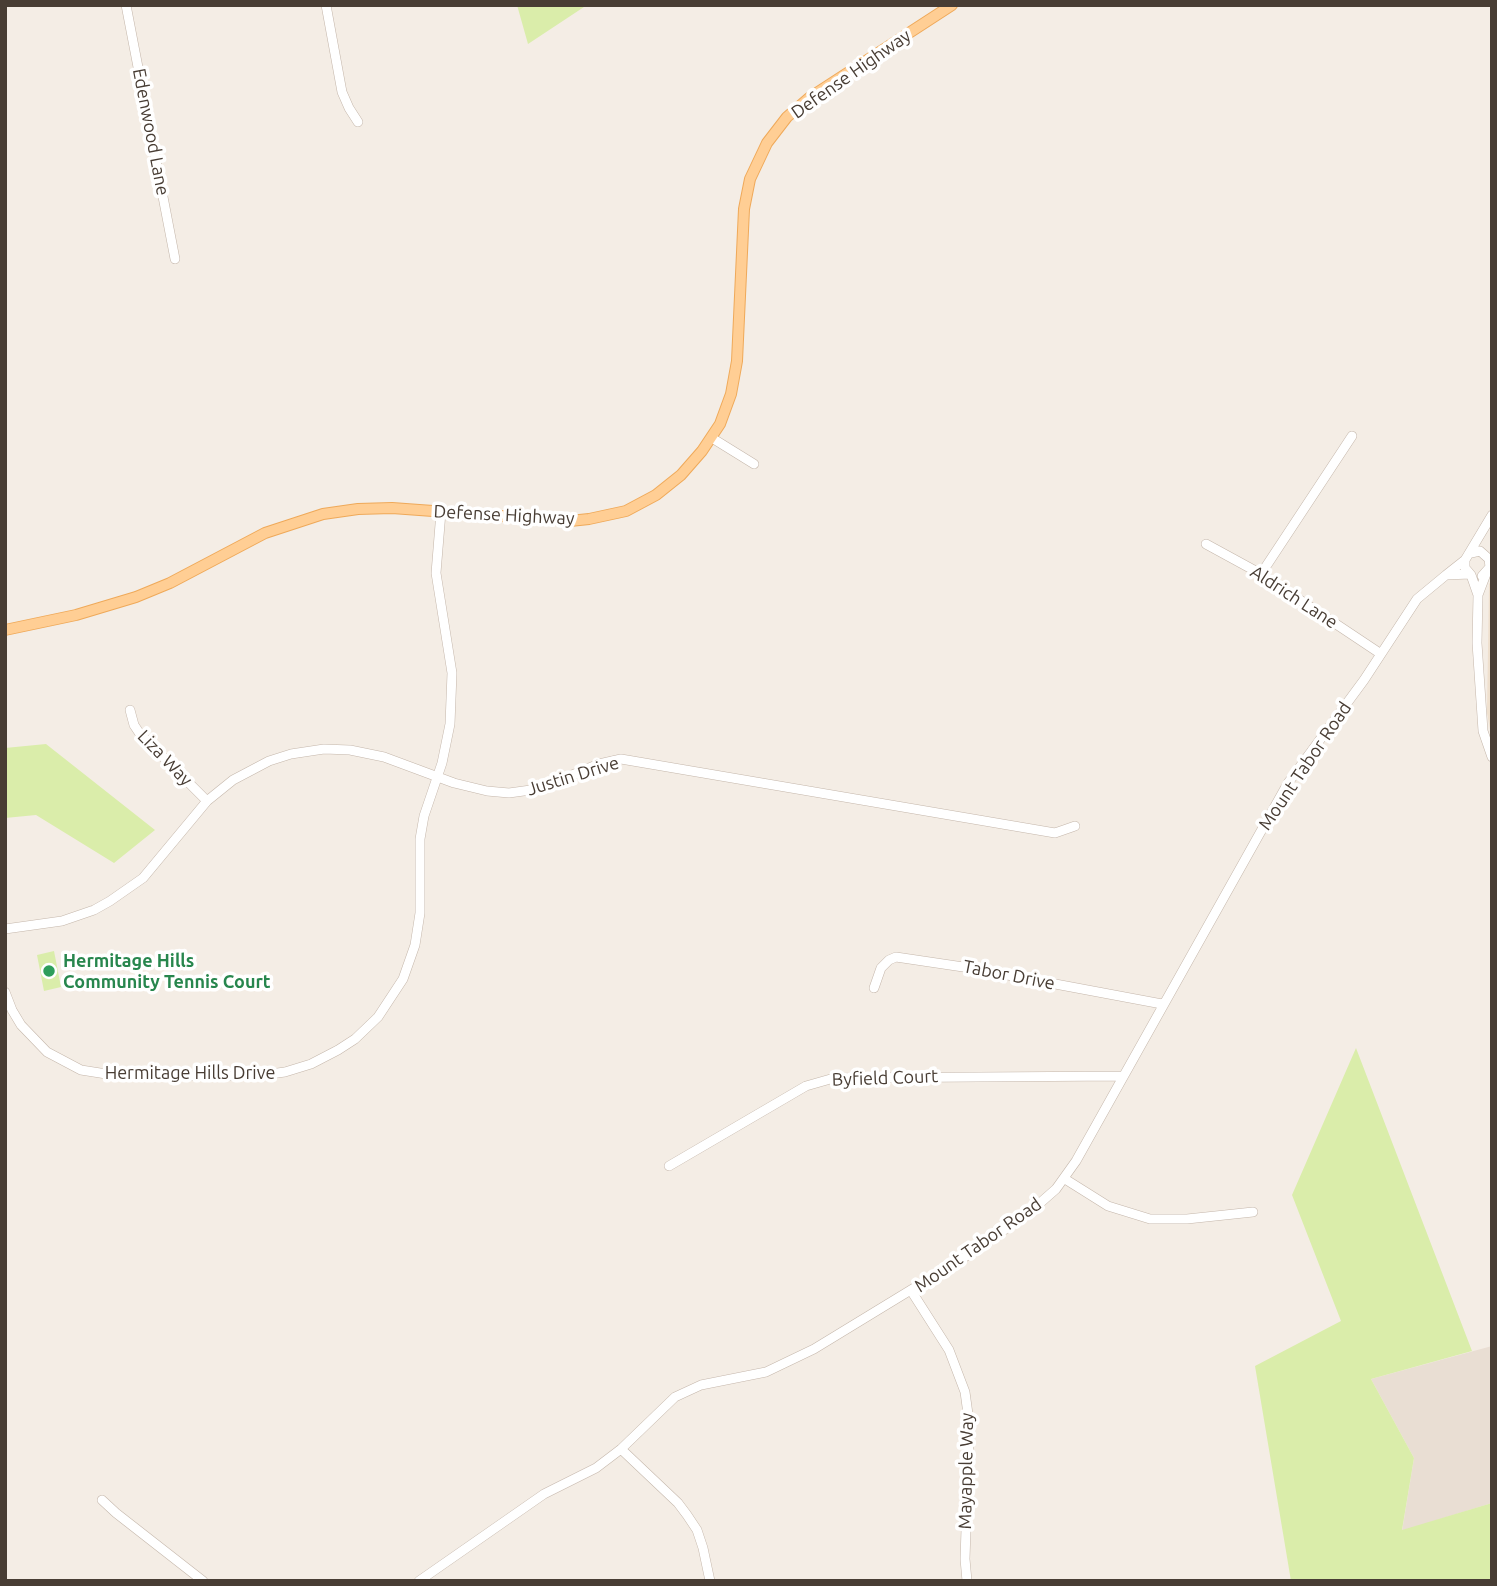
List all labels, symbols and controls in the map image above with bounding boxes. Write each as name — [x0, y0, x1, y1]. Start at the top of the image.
street label: Defense Highway — [787, 25, 915, 123]
street label: Edenwood Lane — [128, 67, 174, 197]
street label: Defense Highway — [433, 501, 575, 529]
street label: Aldrich Lane — [1246, 561, 1342, 633]
street label: Mount Tabor Road — [1254, 698, 1356, 834]
street label: Liza Way — [133, 726, 197, 790]
street label: Justin Drive — [524, 752, 622, 800]
place label: Hermitage Hills Community Tennis Court — [63, 950, 271, 992]
street label: Tabor Drive — [961, 956, 1057, 994]
marker: Hermitage Hills Community Tennis Court — [41, 963, 57, 979]
street label: Hermitage Hills Drive — [105, 1062, 275, 1084]
street label: Byfield Court — [831, 1065, 939, 1091]
street label: Mount Tabor Road — [910, 1193, 1046, 1297]
street label: Mayapple Way — [954, 1412, 978, 1530]

